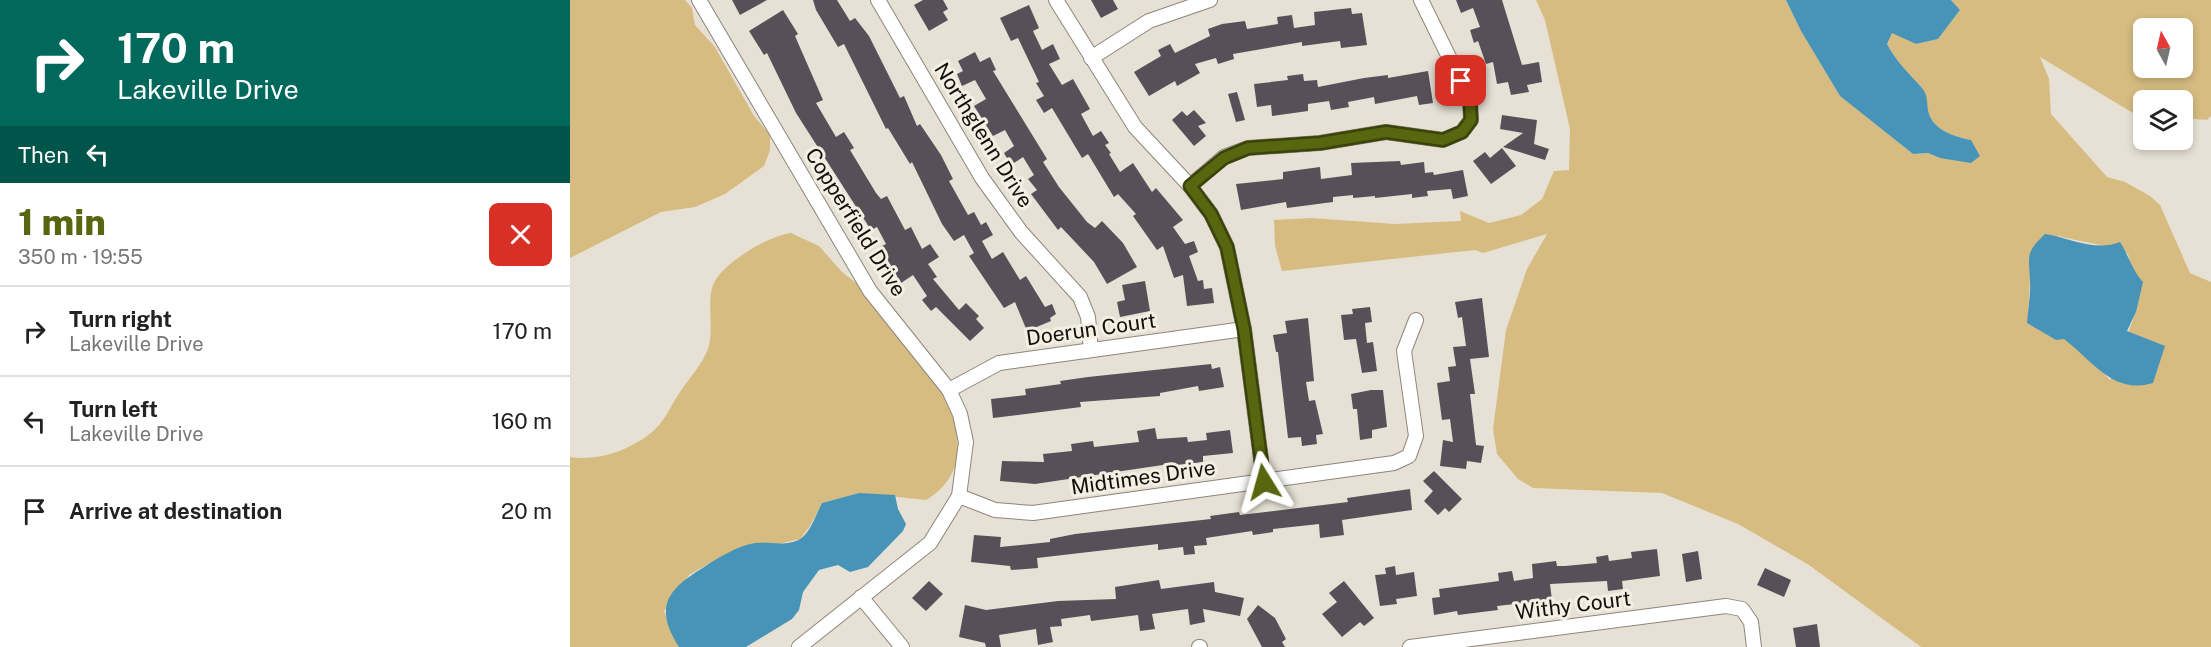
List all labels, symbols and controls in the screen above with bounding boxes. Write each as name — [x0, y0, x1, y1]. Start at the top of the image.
north arrow — [2133, 18, 2193, 78]
map controls — [2133, 18, 2193, 150]
text: 170 m — [117, 23, 235, 72]
icon: right — [18, 24, 96, 102]
pin — [1435, 55, 1486, 106]
street label: Northglenn Drive — [929, 58, 1039, 212]
icon: arrive — [1444, 64, 1477, 97]
text: Lakeville Drive — [117, 73, 299, 105]
button: layers — [2133, 90, 2193, 150]
icon: left — [81, 138, 114, 171]
text: Then — [18, 142, 69, 168]
street label: Copperfield Drive — [800, 143, 912, 301]
text: 1 min — [18, 201, 106, 243]
button: close — [489, 203, 552, 266]
text: 350 m · 19:55 — [18, 245, 143, 269]
text: Turn right — [69, 306, 172, 332]
street label: Doerun Court — [1025, 308, 1157, 350]
icon: right — [18, 315, 51, 348]
text: 170 m — [492, 318, 552, 344]
text: Lakeville Drive — [69, 332, 204, 356]
text: Turn left — [69, 396, 158, 422]
icon: left — [18, 405, 51, 438]
text: 160 m — [492, 408, 552, 434]
text: Lakeville Drive — [69, 422, 204, 446]
position arrow — [1232, 450, 1296, 514]
street label: Midtimes Drive — [1069, 454, 1217, 500]
icon: arrive — [18, 495, 51, 528]
text: Arrive at destination — [69, 498, 282, 524]
text: 20 m — [501, 498, 552, 524]
street label: Withy Court — [1514, 586, 1632, 624]

